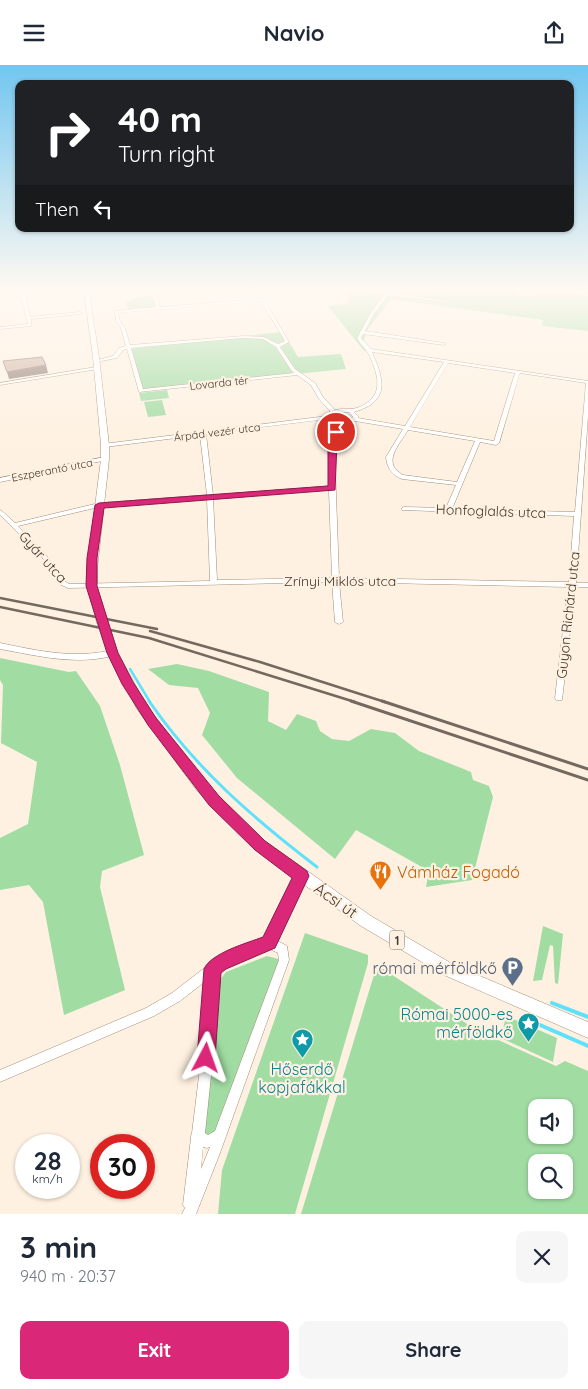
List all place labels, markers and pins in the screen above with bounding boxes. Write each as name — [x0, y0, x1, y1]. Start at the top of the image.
pin — [315, 411, 357, 453]
restaurant icon: Vámház Fogadó — [369, 860, 393, 891]
place label: Vámház Fogadó — [397, 862, 520, 882]
parking icon: római mérföldkő — [501, 956, 525, 987]
place label: római mérföldkő — [372, 958, 497, 978]
place label: Római 5000-es mérföldkő — [400, 1004, 513, 1042]
place icon: Római 5000-es mérföldkő — [517, 1011, 541, 1042]
place icon: Hőserdő kopjafákkal — [290, 1028, 314, 1059]
place label: Hőserdő kopjafákkal — [258, 1059, 346, 1097]

